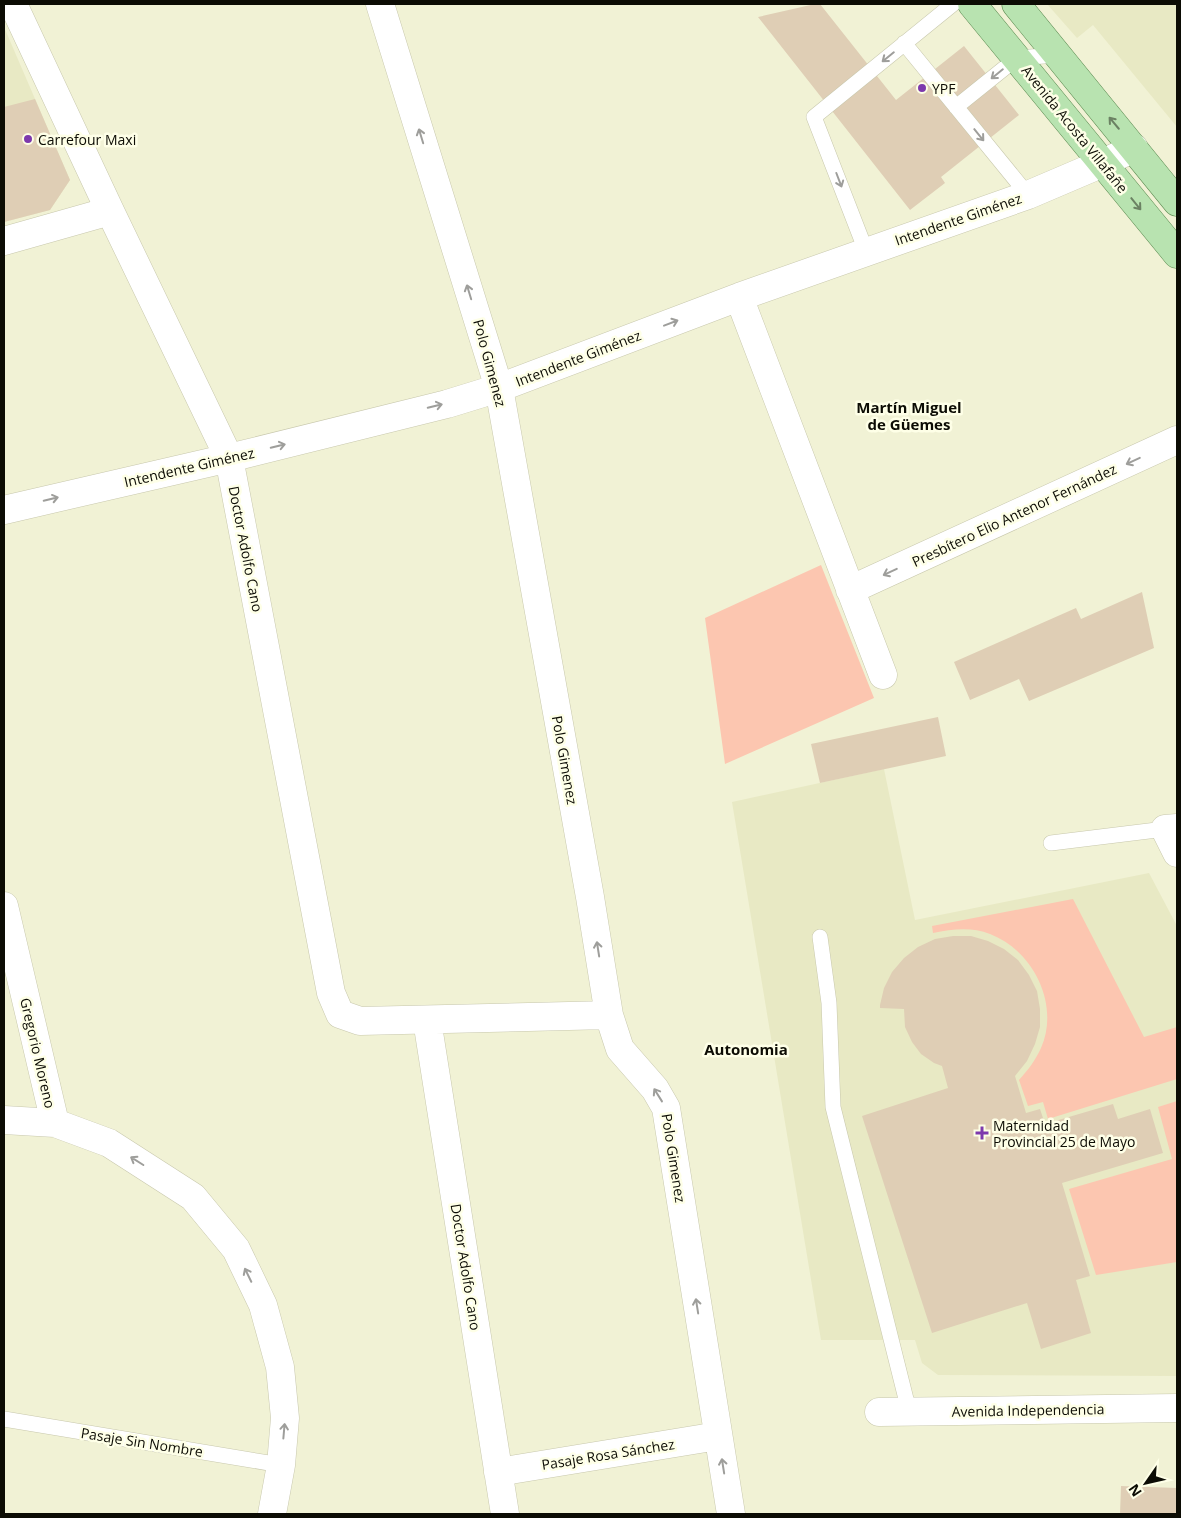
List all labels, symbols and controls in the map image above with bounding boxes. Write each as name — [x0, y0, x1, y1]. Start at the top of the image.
one-way arrow — [882, 51, 895, 62]
street label: Avenida Acosta Villafañe — [1018, 61, 1132, 197]
one-way arrow — [991, 68, 1004, 79]
place label: YPF — [932, 79, 955, 98]
marker: YPF — [916, 82, 928, 94]
one-way arrow — [1108, 117, 1119, 130]
one-way arrow — [974, 128, 985, 141]
one-way arrow — [416, 129, 426, 145]
place label: Carrefour Maxi — [38, 130, 136, 149]
marker: Carrefour Maxi — [22, 133, 34, 145]
one-way arrow — [834, 172, 844, 187]
street label: Intendente Giménez — [892, 188, 1024, 250]
one-way arrow — [1131, 197, 1142, 210]
one-way arrow — [464, 284, 474, 300]
street label: Polo Gimenez — [469, 317, 511, 409]
one-way arrow — [662, 318, 678, 327]
street label: Intendente Giménez — [513, 325, 644, 391]
district label: Martín Miguel de Güemes — [856, 397, 962, 434]
one-way arrow — [427, 401, 443, 411]
one-way arrow — [269, 441, 285, 450]
street label: Intendente Giménez — [122, 443, 256, 491]
one-way arrow — [1126, 456, 1141, 466]
street label: Presbítero Elio Antenor Fernández — [909, 459, 1120, 571]
street label: Doctor Adolfo Cano — [224, 484, 268, 614]
one-way arrow — [43, 494, 59, 503]
one-way arrow — [883, 568, 898, 578]
street label: Polo Gimenez — [548, 714, 582, 806]
one-way arrow — [593, 942, 603, 958]
street label: Gregorio Moreno — [16, 996, 60, 1110]
district label: Autonomia — [704, 1039, 788, 1059]
one-way arrow — [653, 1089, 663, 1103]
street label: Polo Gimenez — [658, 1112, 690, 1204]
place label: Maternidad Provincial 25 de Mayo — [993, 1116, 1135, 1151]
marker: Maternidad Provincial 25 de Mayo — [975, 1126, 989, 1140]
one-way arrow — [131, 1155, 145, 1165]
street label: Doctor Adolfo Cano — [447, 1202, 485, 1332]
one-way arrow — [243, 1268, 252, 1283]
one-way arrow — [692, 1298, 702, 1314]
street label: Avenida Independencia — [951, 1399, 1105, 1421]
street label: Pasaje Sin Nombre — [80, 1423, 204, 1461]
one-way arrow — [279, 1424, 289, 1440]
street label: Pasaje Rosa Sánchez — [540, 1434, 676, 1474]
one-way arrow — [718, 1458, 728, 1474]
north arrow — [1121, 1458, 1171, 1508]
text: N — [1124, 1481, 1146, 1501]

